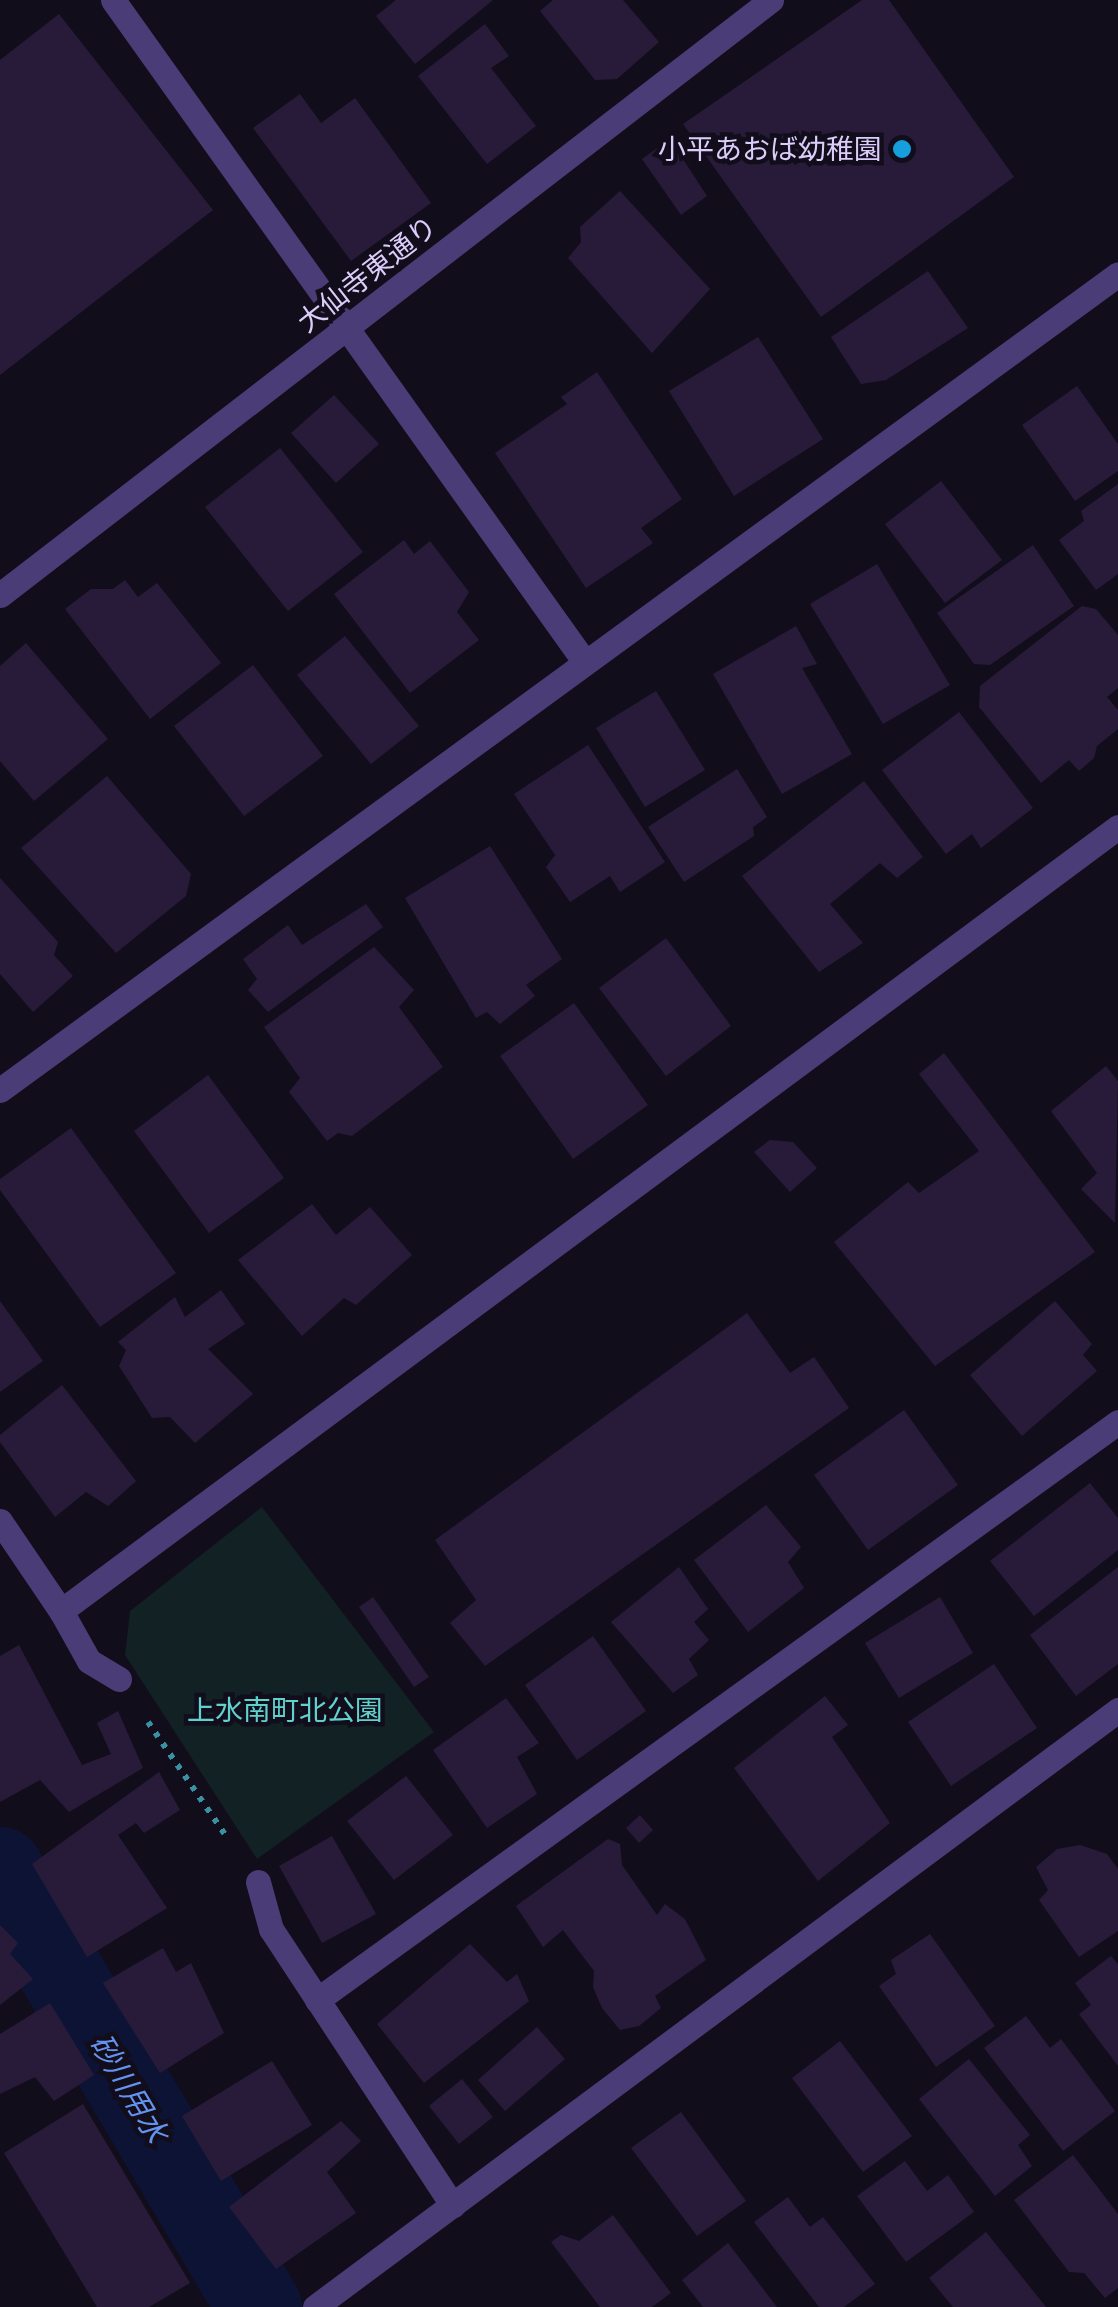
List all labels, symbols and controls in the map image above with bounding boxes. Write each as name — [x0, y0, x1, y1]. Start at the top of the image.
place label: 小平あおば幼稚園 — [658, 132, 882, 166]
marker: 小平あおば幼稚園 — [891, 138, 913, 160]
street label: 大仙寺東通り — [290, 209, 444, 339]
park label: 上水南町北公園 — [187, 1693, 383, 1727]
water label: 砂川用水 — [83, 2027, 175, 2149]

